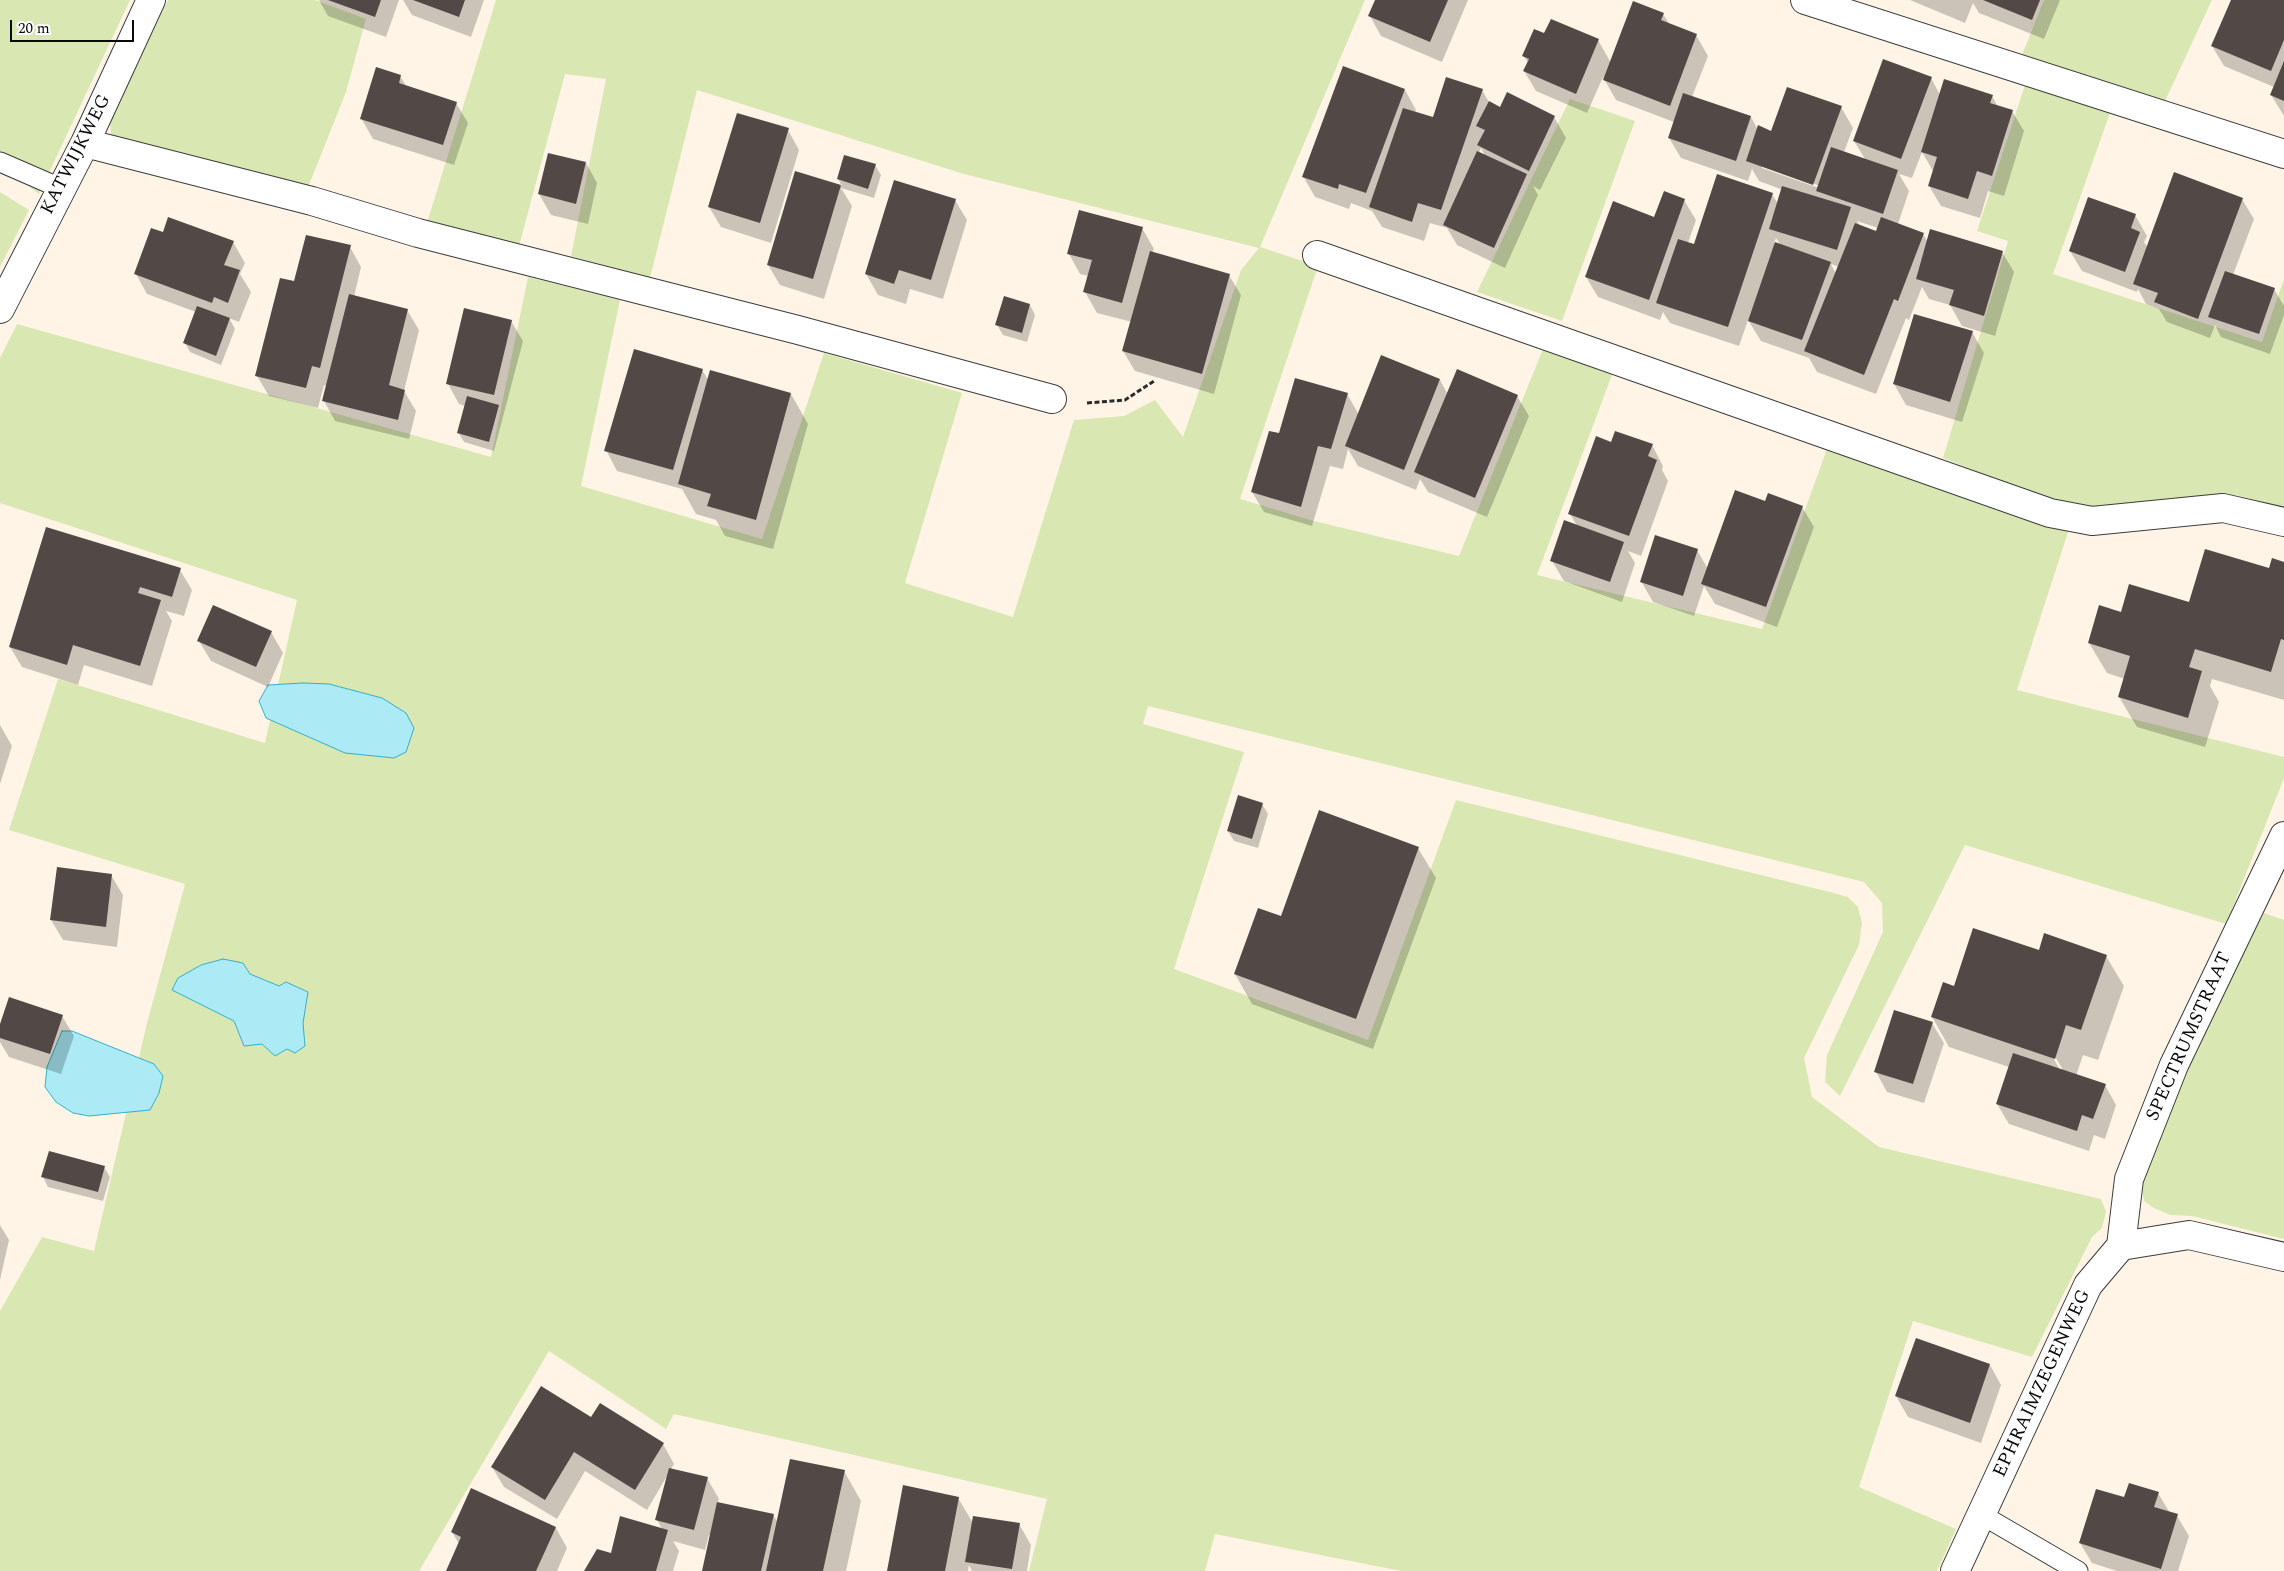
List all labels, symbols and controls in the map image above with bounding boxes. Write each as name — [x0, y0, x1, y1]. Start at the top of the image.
scale bar — [12, 10, 136, 42]
text: 20 m — [18, 17, 50, 40]
street label: KATWIJKWEG — [37, 91, 117, 219]
street label: SPECTRUMSTRAAT — [2142, 949, 2238, 1125]
street label: EPHRAIMZEGENWEG — [1989, 1286, 2097, 1482]

